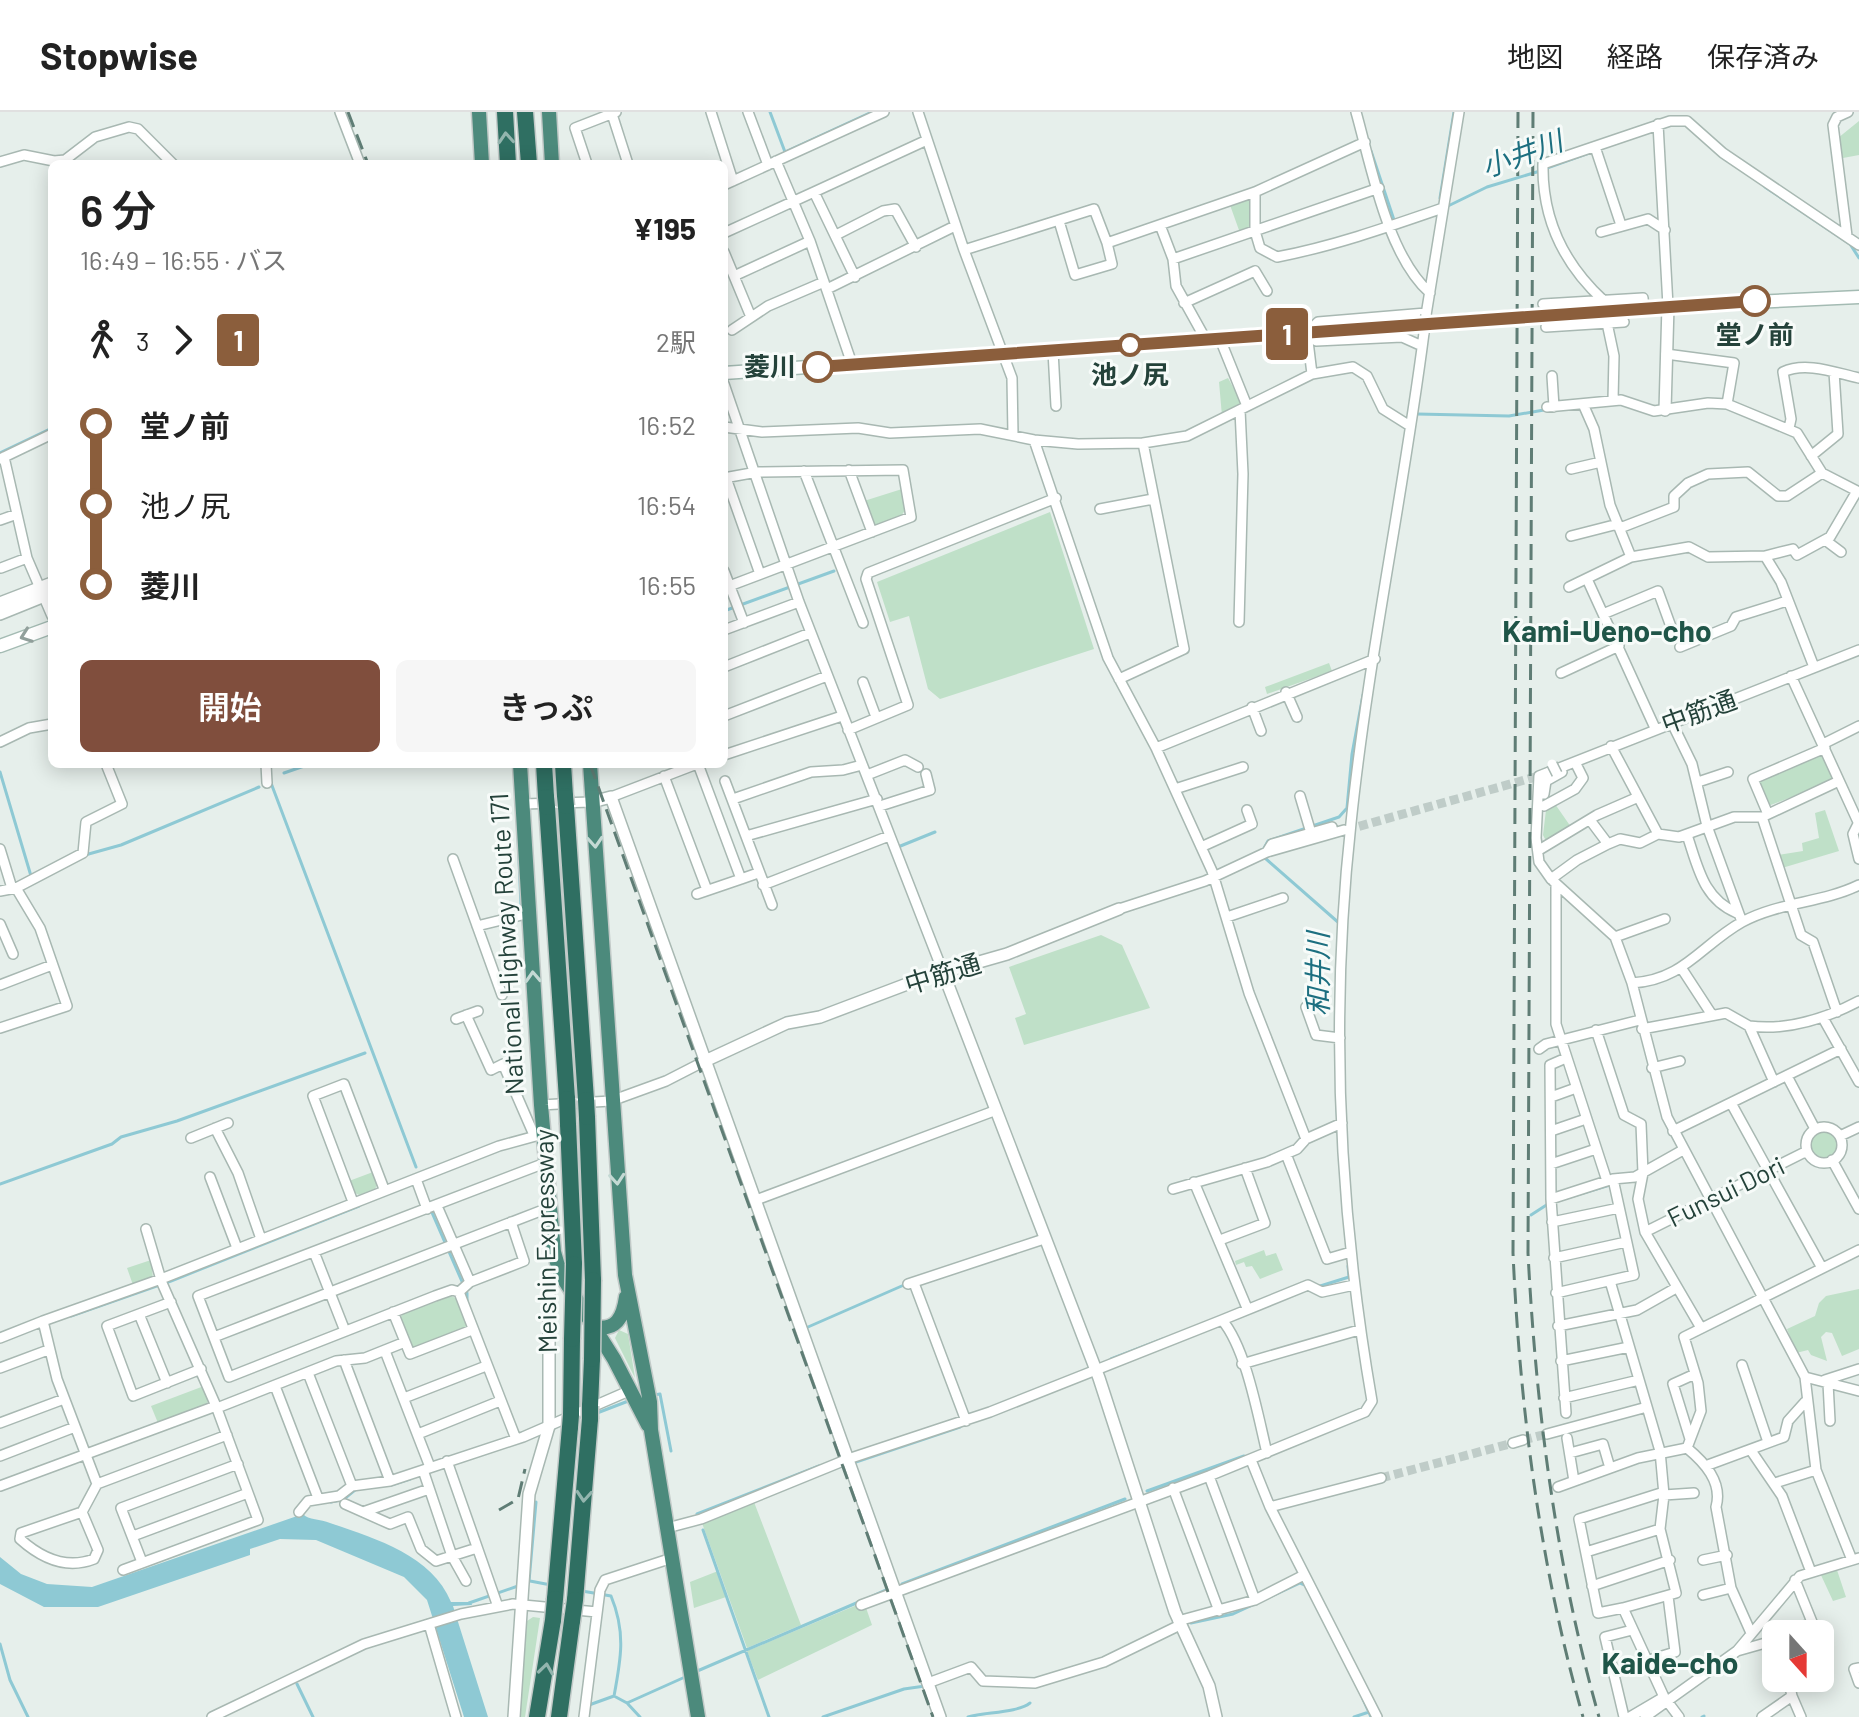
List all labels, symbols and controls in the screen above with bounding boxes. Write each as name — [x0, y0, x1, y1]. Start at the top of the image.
text: Stopwise — [40, 32, 198, 78]
text: 地図 — [1507, 39, 1563, 73]
text: 経路 — [1607, 39, 1663, 73]
text: 保存済み — [1707, 39, 1819, 73]
water label: 小井川 — [1476, 122, 1570, 183]
one-way arrow — [498, 131, 515, 144]
text: 6 分 — [80, 183, 156, 236]
text: ¥195 — [633, 210, 696, 246]
text: 16:49 – 16:55 · バス — [80, 244, 287, 275]
marker: 堂ノ前 — [1740, 286, 1770, 316]
line badge: 1 — [1261, 308, 1313, 360]
text: 1 — [1282, 317, 1292, 351]
icon: walk — [80, 318, 124, 362]
icon: forward — [161, 318, 205, 362]
place label: 堂ノ前 — [1716, 318, 1794, 349]
text: 1 — [233, 323, 243, 357]
text: 3 — [136, 325, 149, 356]
text: 2駅 — [656, 326, 696, 357]
marker: 池ノ尻 — [1119, 334, 1141, 356]
place label: 菱川 — [744, 350, 796, 381]
marker: 菱川 — [803, 352, 833, 382]
place label: 池ノ尻 — [1091, 358, 1169, 389]
text: 堂ノ前 — [140, 407, 230, 443]
text: 16:52 — [637, 409, 696, 440]
text: 池ノ尻 — [140, 487, 230, 523]
text: 16:54 — [637, 489, 696, 520]
text: 菱川 — [140, 567, 200, 603]
text: 16:55 — [638, 569, 696, 600]
district label: Kami-Ueno-cho — [1502, 612, 1712, 648]
one-way arrow — [20, 626, 34, 643]
button: 開始 — [80, 660, 380, 752]
button: きっぷ — [396, 660, 696, 752]
street label: 中筋通 — [1657, 683, 1740, 738]
street label: National Highway Route 171 — [482, 792, 529, 1096]
one-way arrow — [586, 836, 603, 849]
water label: 和井川 — [1300, 929, 1334, 1016]
street label: 中筋通 — [901, 946, 984, 999]
one-way arrow — [525, 970, 542, 983]
street label: Meishin Expressway — [527, 1129, 562, 1353]
street label: Funsui Dori — [1662, 1149, 1789, 1232]
one-way arrow — [609, 1173, 626, 1186]
one-way arrow — [576, 1490, 593, 1503]
north arrow — [1762, 1620, 1834, 1692]
map controls — [1762, 1620, 1834, 1692]
district label: Kaide-cho — [1601, 1644, 1739, 1680]
one-way arrow — [537, 1662, 554, 1676]

